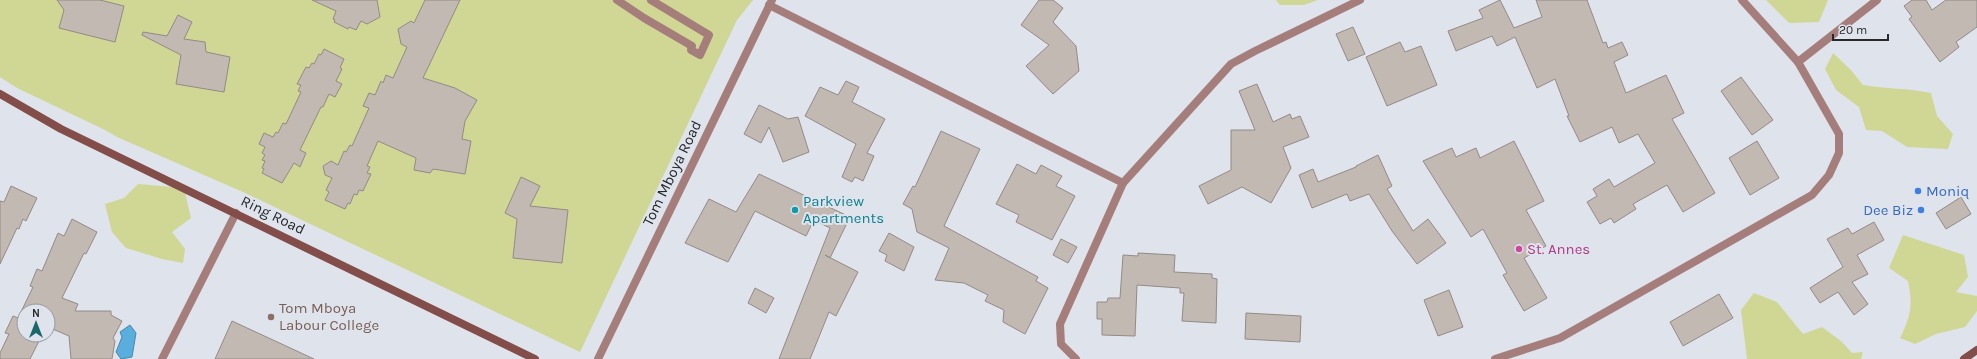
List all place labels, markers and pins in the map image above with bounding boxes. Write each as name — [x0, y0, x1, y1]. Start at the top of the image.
place label: Moniq — [1926, 182, 1969, 200]
marker: Moniq — [1913, 186, 1923, 196]
place label: Parkview Apartments — [803, 192, 884, 227]
place label: Dee Biz — [1863, 201, 1913, 219]
marker: Parkview Apartments — [790, 205, 800, 215]
marker: Dee Biz — [1916, 205, 1926, 215]
place label: St. Annes — [1527, 240, 1590, 258]
marker: St. Annes — [1514, 244, 1524, 254]
place label: Tom Mboya Labour College — [279, 299, 379, 334]
marker: Tom Mboya Labour College — [266, 312, 276, 322]

